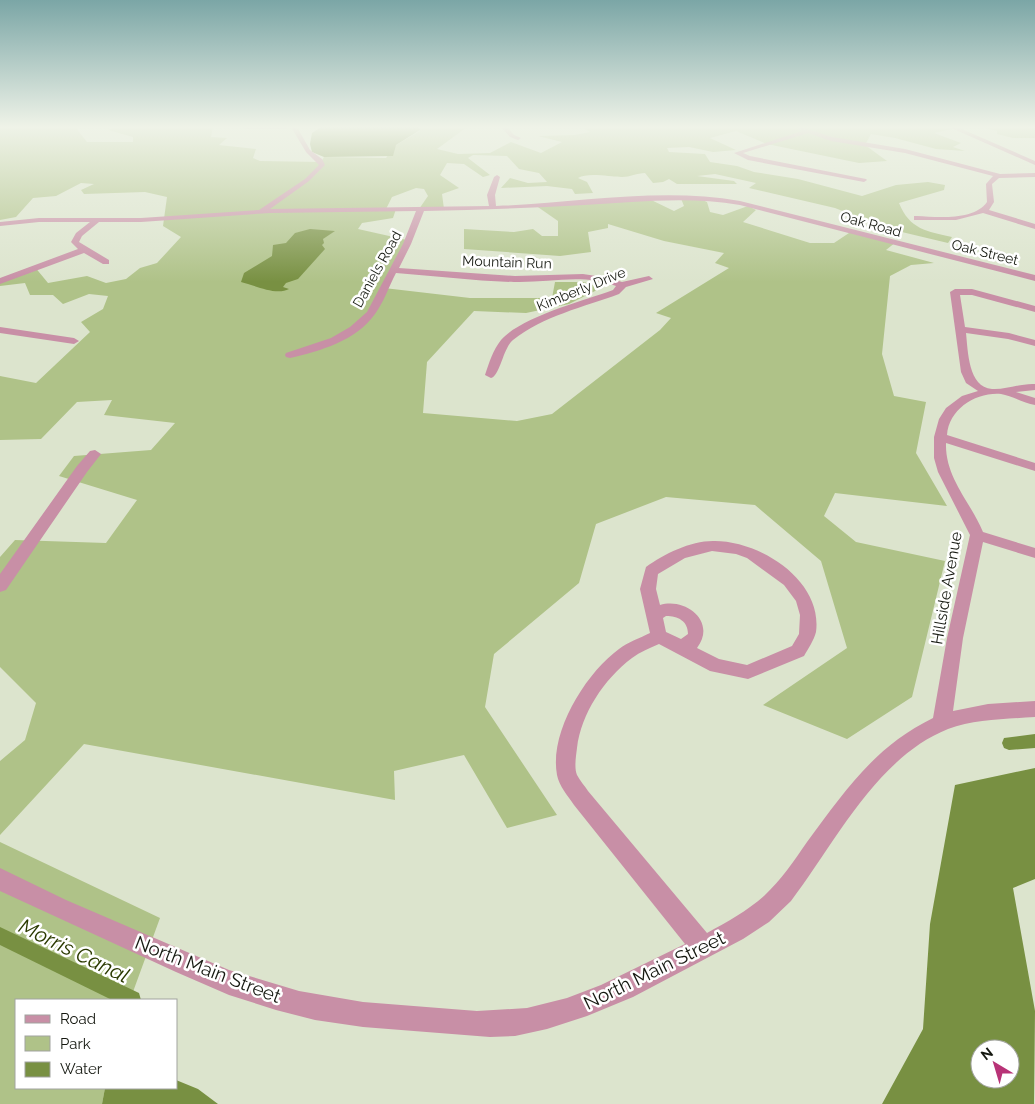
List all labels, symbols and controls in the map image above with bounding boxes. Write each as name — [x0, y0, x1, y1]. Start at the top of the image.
street label: Oak Road — [839, 208, 903, 240]
street label: Daniels Road — [349, 228, 405, 310]
street label: Oak Street — [950, 236, 1020, 268]
street label: Mountain Run — [462, 252, 552, 272]
street label: Kimberly Drive — [534, 264, 628, 314]
street label: Hillside Avenue — [927, 530, 966, 646]
water label: Morris Canal — [15, 913, 133, 988]
street label: North Main Street — [580, 926, 729, 1014]
street label: North Main Street — [132, 931, 285, 1007]
legend — [15, 999, 178, 1089]
text: Road — [60, 1010, 96, 1028]
text: Park — [60, 1035, 91, 1053]
north arrow — [970, 1039, 1020, 1089]
text: N — [978, 1044, 996, 1063]
text: Water — [60, 1060, 103, 1078]

